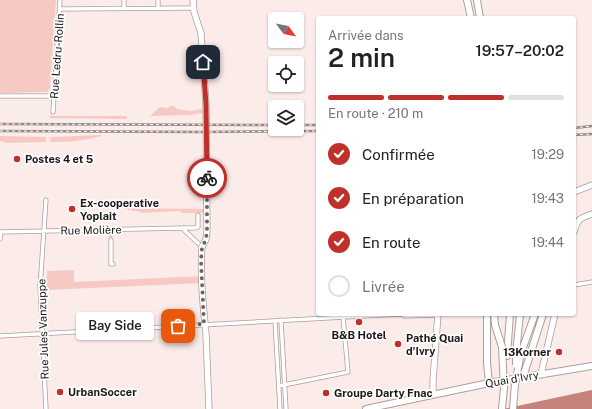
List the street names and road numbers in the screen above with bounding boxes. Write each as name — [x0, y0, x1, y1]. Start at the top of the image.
street label: Rue Ledru-Rollin — [48, 13, 66, 99]
street label: Rue Molière — [60, 223, 122, 237]
street label: Rue Jules Vanzuppe — [35, 278, 51, 380]
street label: Quai d'Ivry — [484, 368, 540, 390]

